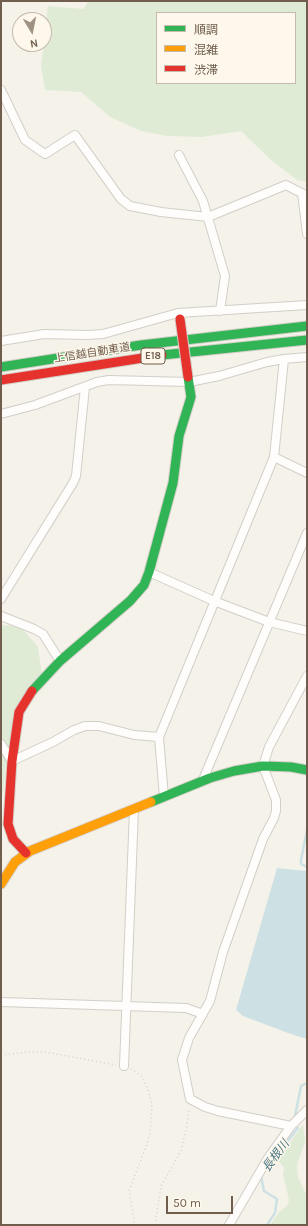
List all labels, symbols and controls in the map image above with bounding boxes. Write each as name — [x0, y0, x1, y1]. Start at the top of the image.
north arrow — [12, 12, 52, 52]
legend — [156, 12, 296, 84]
text: 順調 — [194, 23, 218, 37]
text: N — [29, 36, 39, 50]
text: 混雑 — [194, 43, 218, 57]
text: 渋滞 — [194, 63, 218, 77]
street label: 上信越自動車道 — [53, 340, 131, 366]
road number: E18 — [141, 348, 165, 364]
water label: 長根川 — [259, 1137, 293, 1175]
scale bar — [168, 1188, 235, 1214]
text: 50 m — [173, 1196, 201, 1210]

